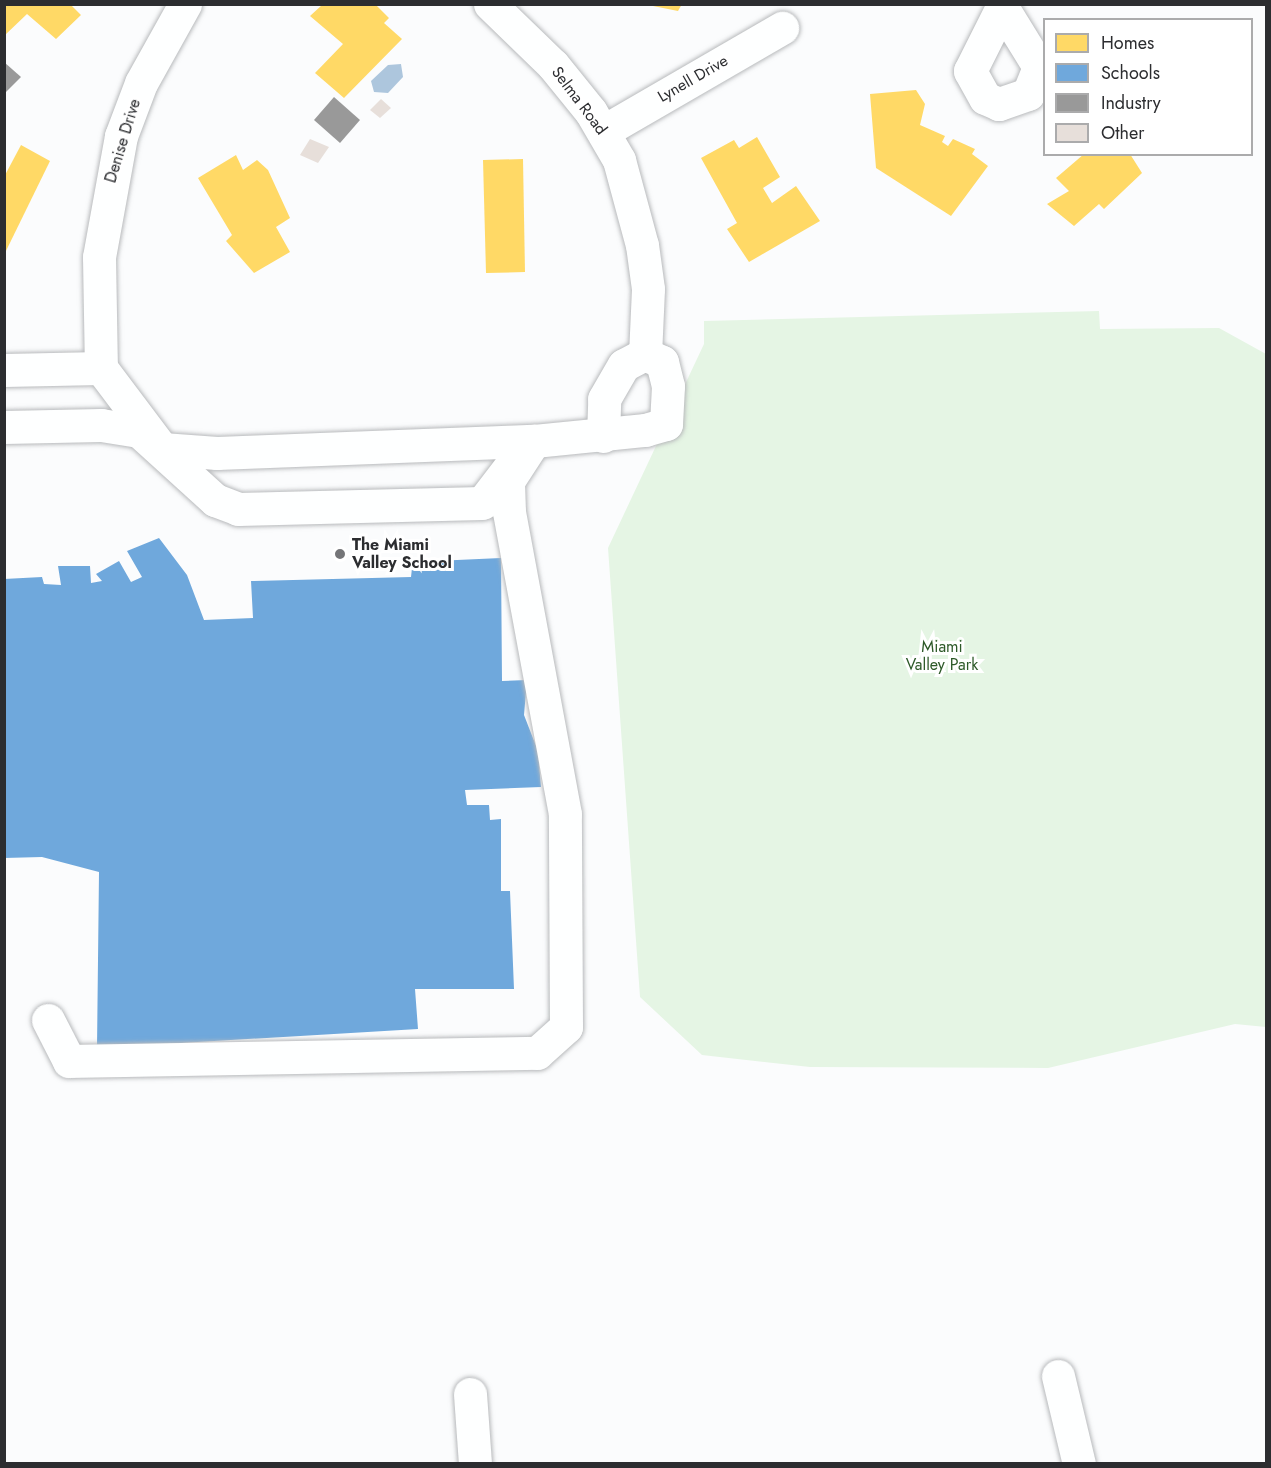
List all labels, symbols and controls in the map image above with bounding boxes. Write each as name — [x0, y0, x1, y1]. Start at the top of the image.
legend — [1043, 18, 1253, 156]
text: Homes — [1101, 30, 1154, 56]
street label: Lynell Drive — [655, 51, 731, 107]
text: Schools — [1101, 60, 1160, 86]
street label: Selma Road — [547, 63, 611, 139]
text: Industry — [1101, 90, 1161, 116]
street label: Denise Drive — [101, 97, 145, 185]
text: Other — [1101, 120, 1144, 146]
place label: The Miami Valley School — [352, 535, 452, 573]
marker: The Miami Valley School — [333, 547, 347, 561]
park label: Miami Valley Park — [906, 637, 978, 675]

